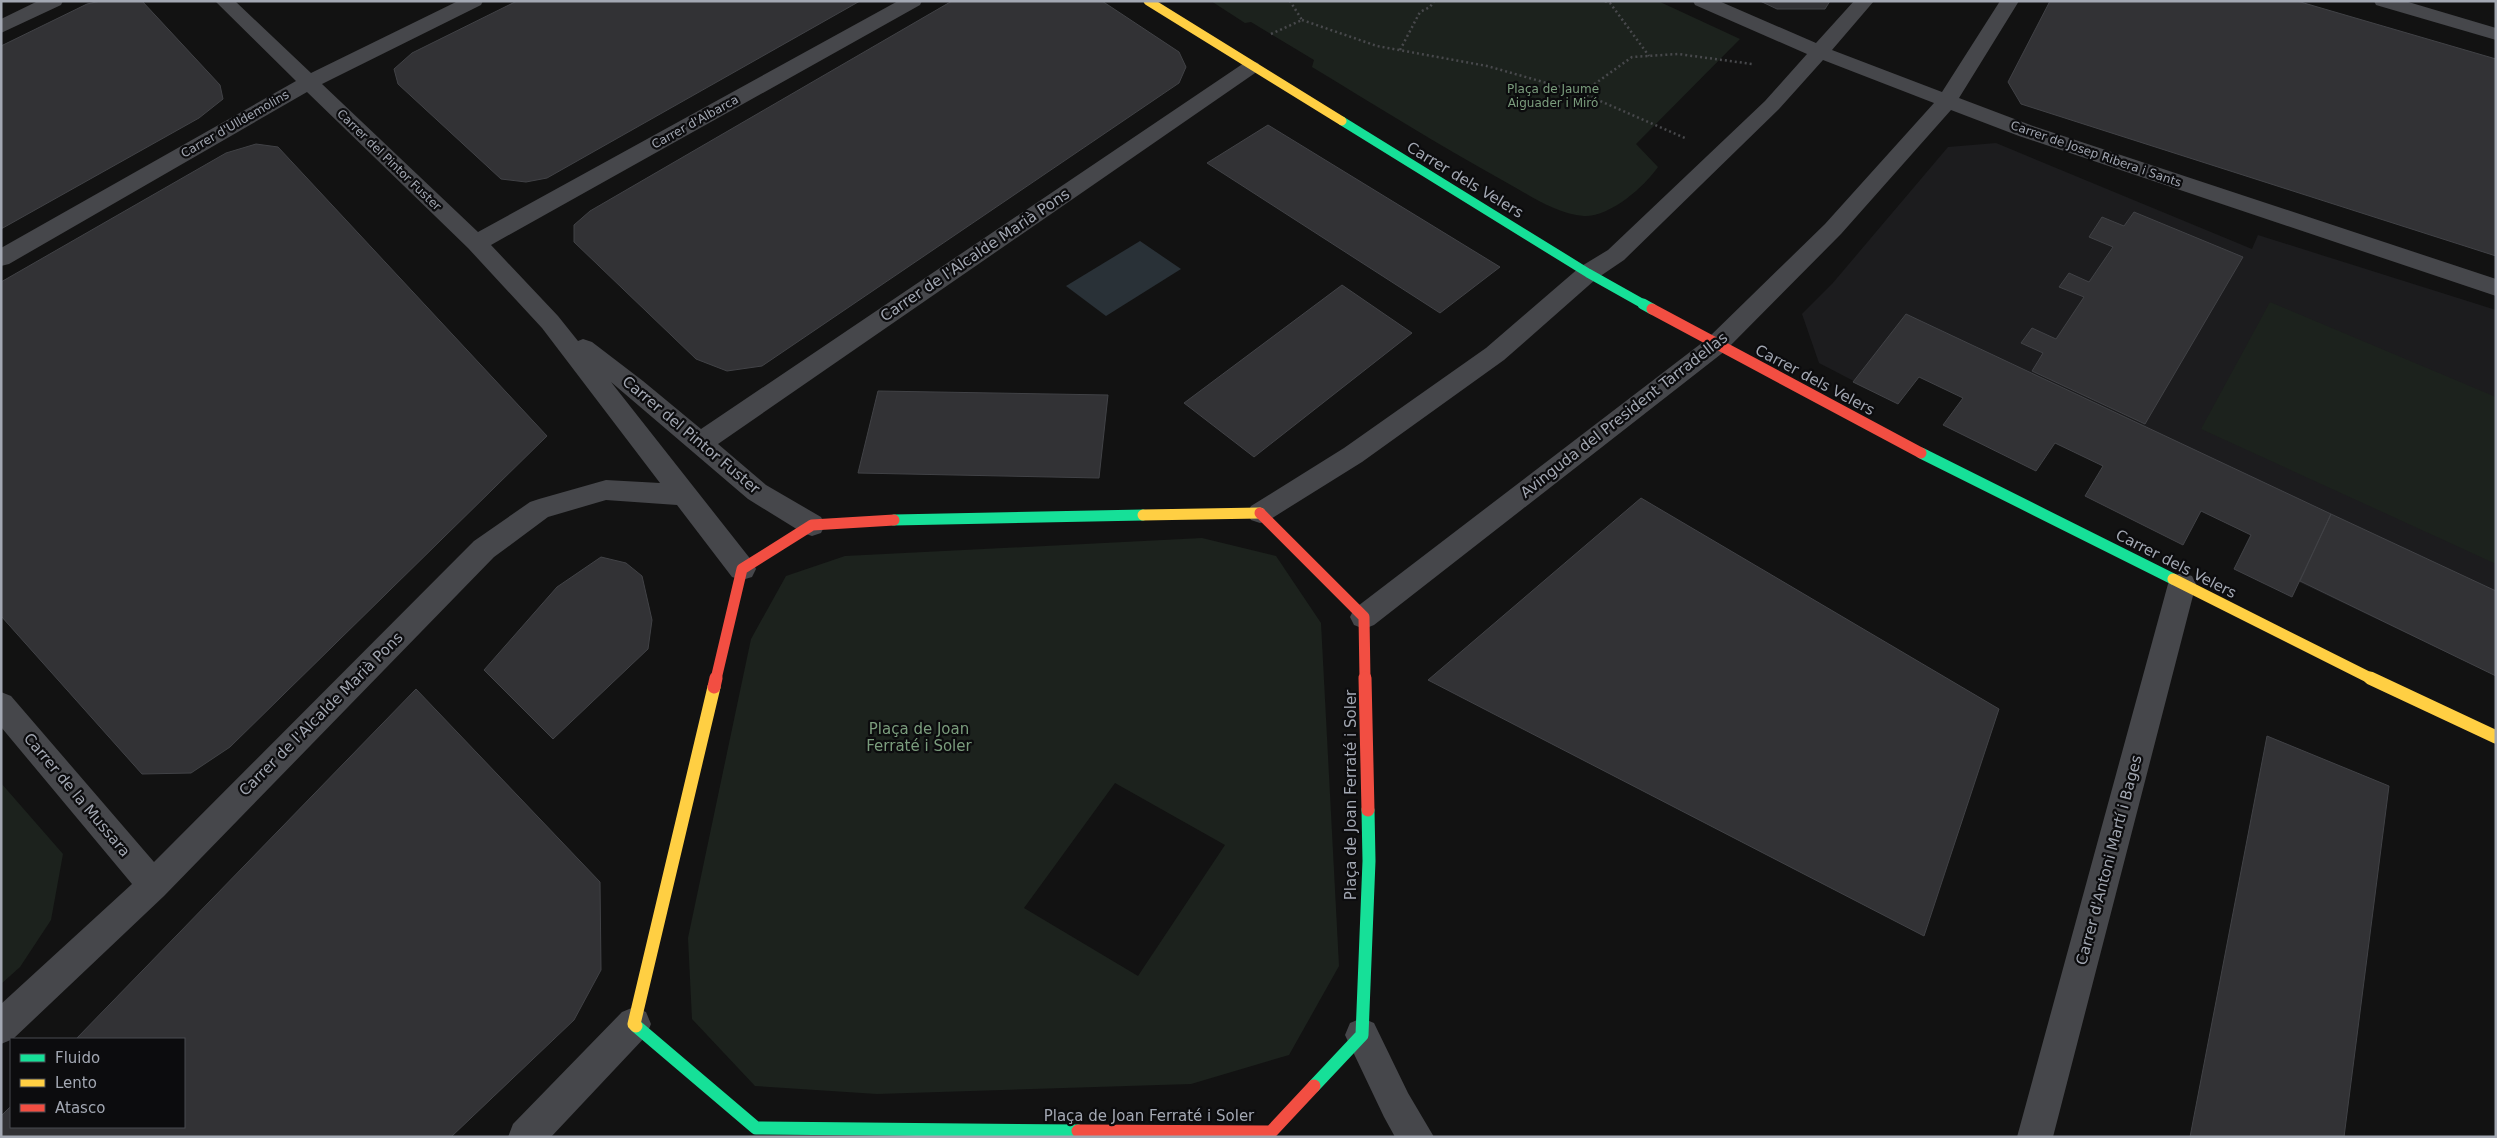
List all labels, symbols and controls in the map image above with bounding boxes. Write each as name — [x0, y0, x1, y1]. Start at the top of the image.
park label: Plaça de Jaume Aiguader i Miró — [1507, 82, 1599, 110]
street label: Carrer d'Ulldemolins — [179, 87, 291, 161]
street label: Carrer d'Albarca — [649, 92, 741, 152]
street label: Carrer del Pintor Fuster — [334, 107, 444, 213]
street label: Carrer de Josep Ribera i Sants — [2009, 118, 2183, 190]
street label: Carrer dels Velers — [1403, 138, 1527, 222]
street label: Carrer de l'Alcalde Marià Pons — [877, 185, 1073, 325]
street label: Avinguda del President Tarradellas — [1517, 328, 1731, 502]
street label: Carrer dels Velers — [1752, 341, 1878, 419]
street label: Carrer del Pintor Fuster — [619, 372, 764, 498]
street label: Carrer dels Velers — [2113, 526, 2239, 602]
street label: Carrer de l'Alcalde Marià Pons — [235, 628, 407, 800]
street label: Plaça de Joan Ferraté i Soler — [1342, 689, 1360, 900]
park label: Plaça de Joan Ferraté i Soler — [866, 720, 973, 755]
street label: Carrer de la Mussara — [20, 730, 134, 860]
street label: Carrer d'Antoni Martí i Bages — [2072, 753, 2146, 967]
legend — [10, 1038, 185, 1128]
text: Fluido — [55, 1049, 100, 1067]
text: Lento — [55, 1074, 97, 1092]
text: Atasco — [55, 1099, 105, 1117]
street label: Plaça de Joan Ferraté i Soler — [1044, 1107, 1255, 1125]

